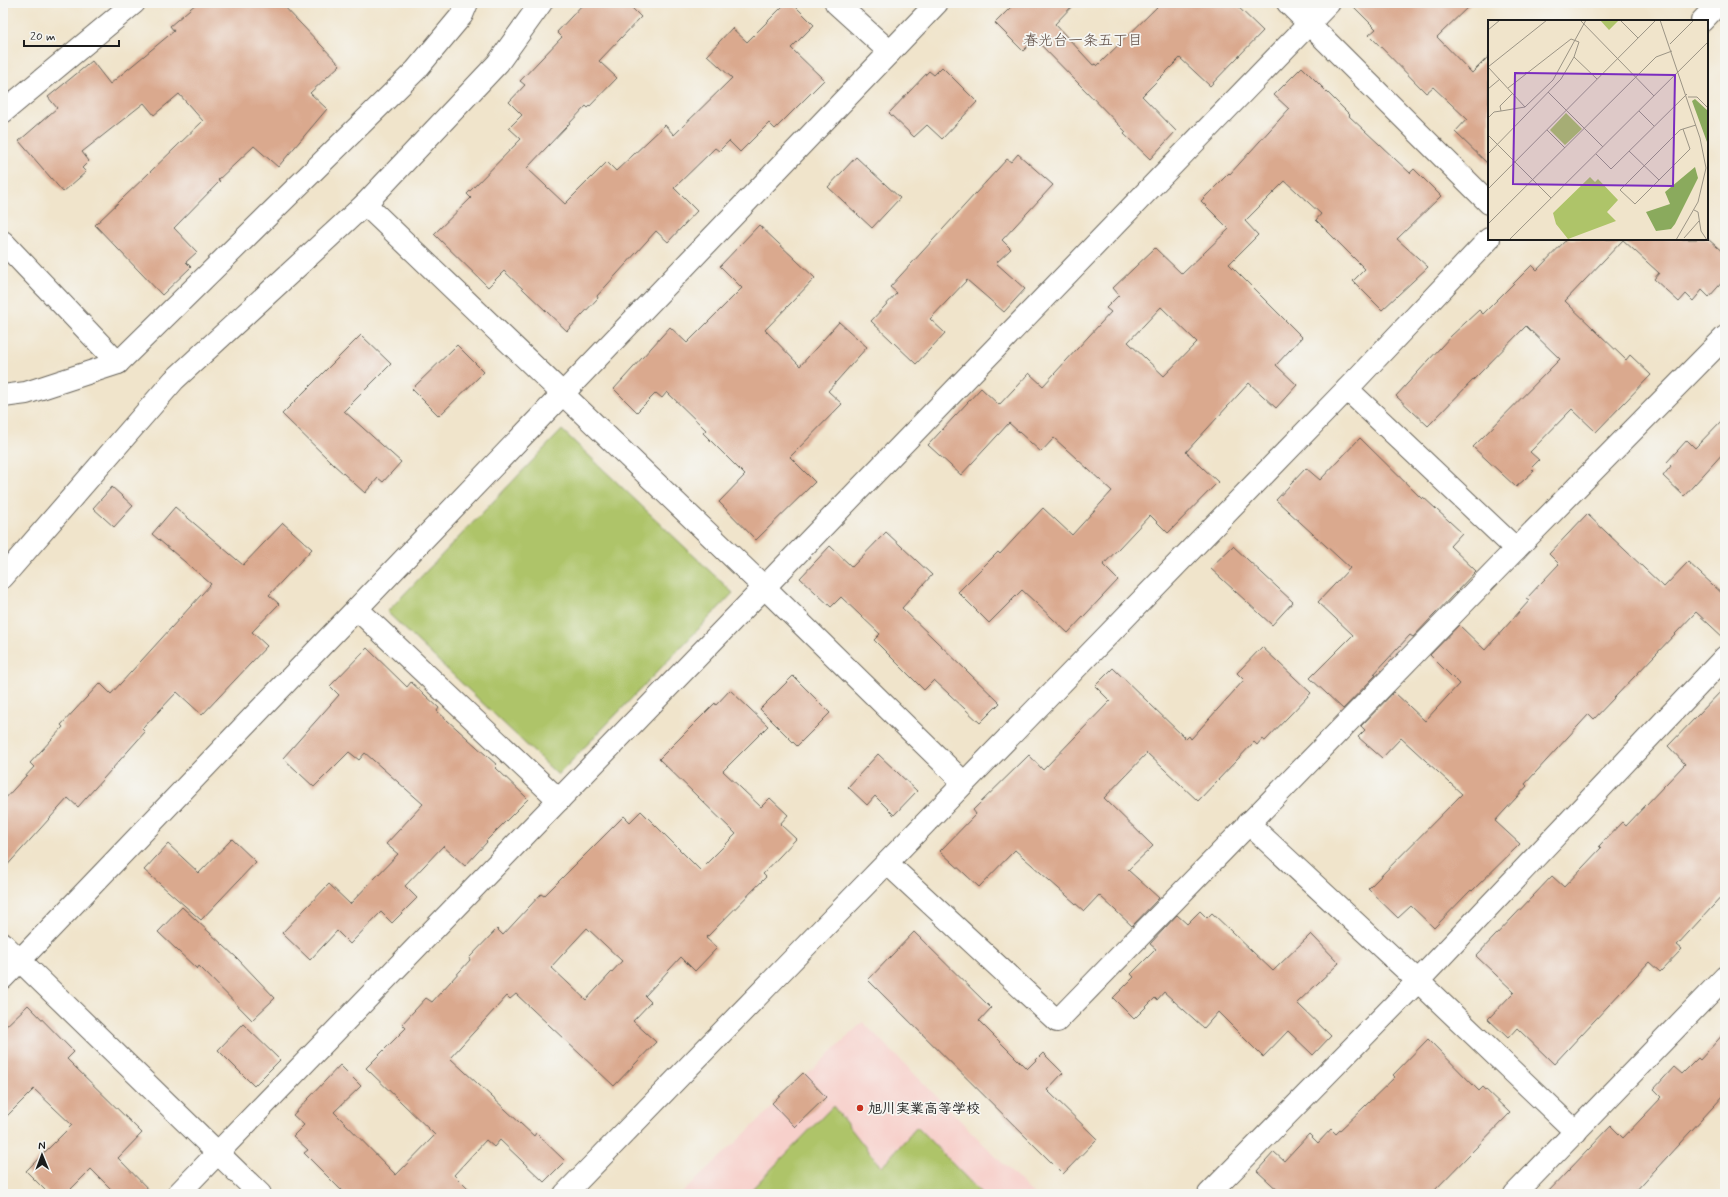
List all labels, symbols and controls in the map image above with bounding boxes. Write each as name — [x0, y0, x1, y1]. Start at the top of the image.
inset map — [1488, 20, 1708, 240]
scale bar — [24, 22, 119, 48]
text: 20 m — [30, 29, 56, 45]
district label: 春光台一条五丁目 — [1023, 31, 1143, 51]
place label: 旭川実業高等学校 — [868, 1100, 980, 1118]
marker: 旭川実業高等学校 — [855, 1103, 865, 1113]
north arrow — [22, 1135, 62, 1175]
text: N — [38, 1139, 46, 1153]

